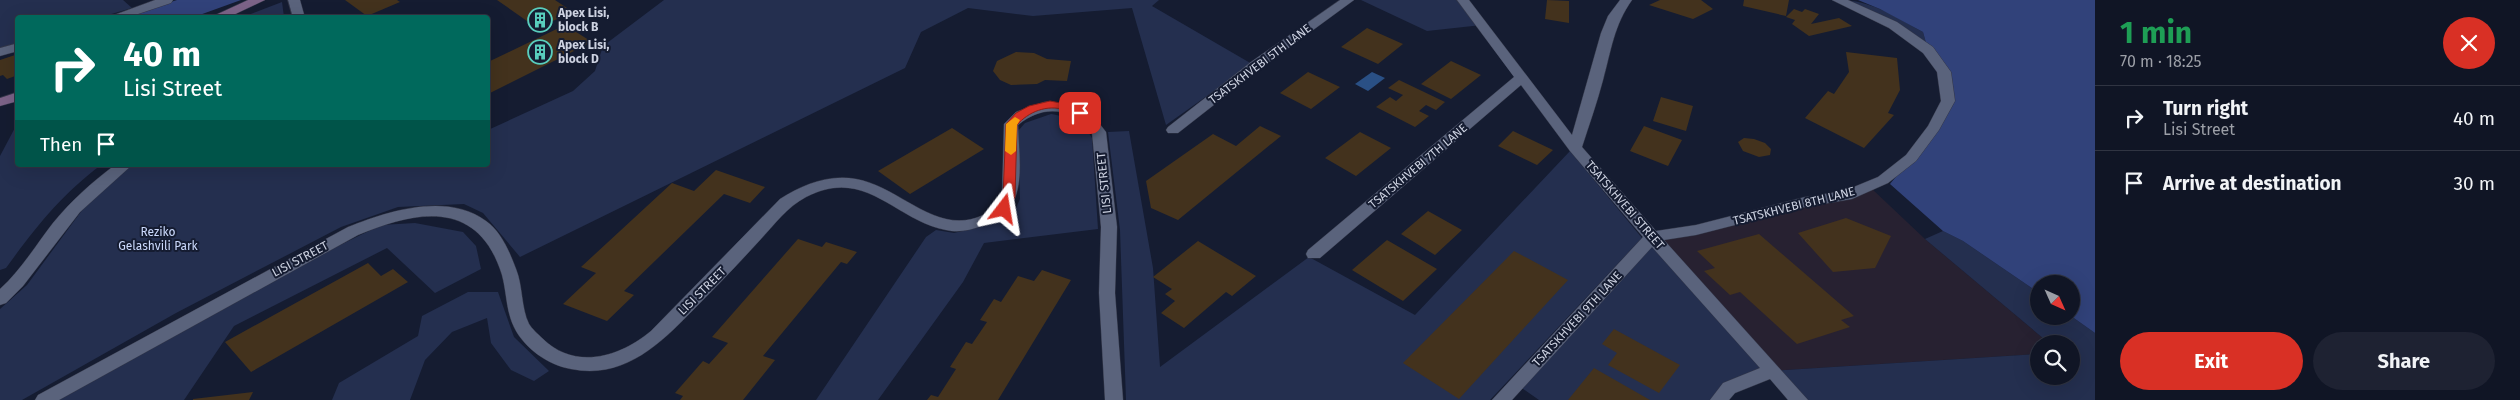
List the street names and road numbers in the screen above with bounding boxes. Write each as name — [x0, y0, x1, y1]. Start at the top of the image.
street label: TSATSKHVEBI 5TH LANE — [1206, 21, 1314, 107]
street label: TSATSKHVEBI 7TH LANE — [1366, 121, 1470, 211]
street label: LISI STREET — [1094, 151, 1114, 214]
street label: TSATSKHVEBI STREET — [1583, 158, 1668, 253]
street label: TSATSKHVEBI 8TH LANE — [1732, 184, 1856, 228]
street label: LISI STREET — [270, 238, 331, 280]
street label: LISI STREET — [675, 264, 729, 318]
street label: TSATSKHVEBI 9TH LANE — [1529, 269, 1625, 369]

